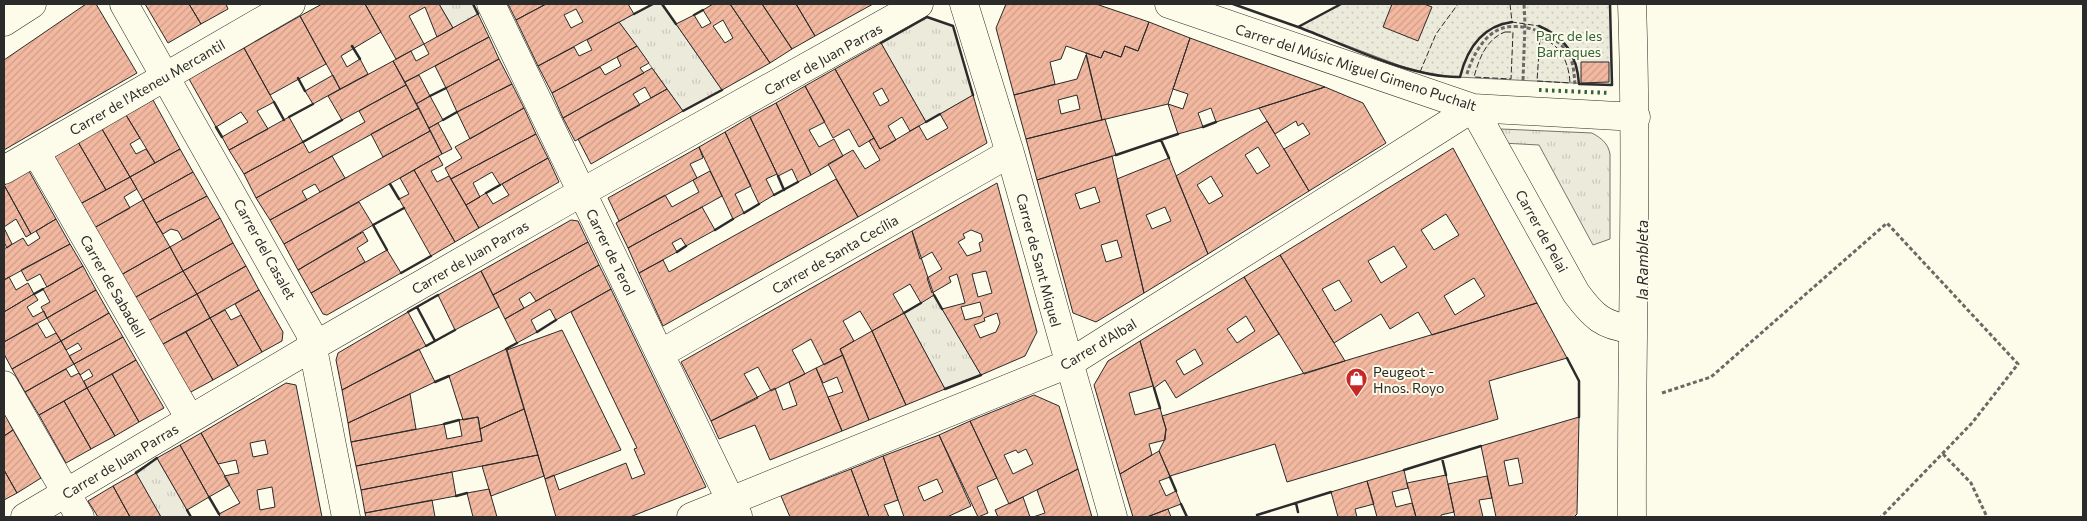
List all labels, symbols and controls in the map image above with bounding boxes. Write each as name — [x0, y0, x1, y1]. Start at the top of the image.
street label: Carrer de Juan Parras — [761, 19, 885, 99]
street label: Carrer del Músic Miguel Gimeno Puchalt — [1233, 20, 1479, 114]
park label: Parc de les Barraques — [1536, 27, 1602, 60]
street label: Carrer de l'Ateneu Mercantil — [66, 35, 228, 139]
street label: Carrer de Pelai — [1512, 187, 1572, 275]
street label: Carrer de Sant Miquel — [1013, 191, 1065, 329]
street label: Carrer del Casalet — [230, 196, 300, 303]
street label: Carrer de Terol — [583, 206, 639, 298]
street label: Carrer de Santa Cecília — [769, 211, 901, 297]
street label: Carrer de Juan Parras — [408, 217, 532, 297]
water label: la Rambleta — [1633, 220, 1651, 300]
street label: Carrer de Sabadell — [77, 232, 149, 340]
street label: Carrer d'Albal — [1057, 315, 1139, 373]
place label: Peugeot - Hnos. Royo — [1373, 363, 1444, 396]
shop icon: Peugeot - Hnos. Royo — [1345, 367, 1369, 398]
street label: Carrer de Juan Parras — [59, 420, 181, 502]

